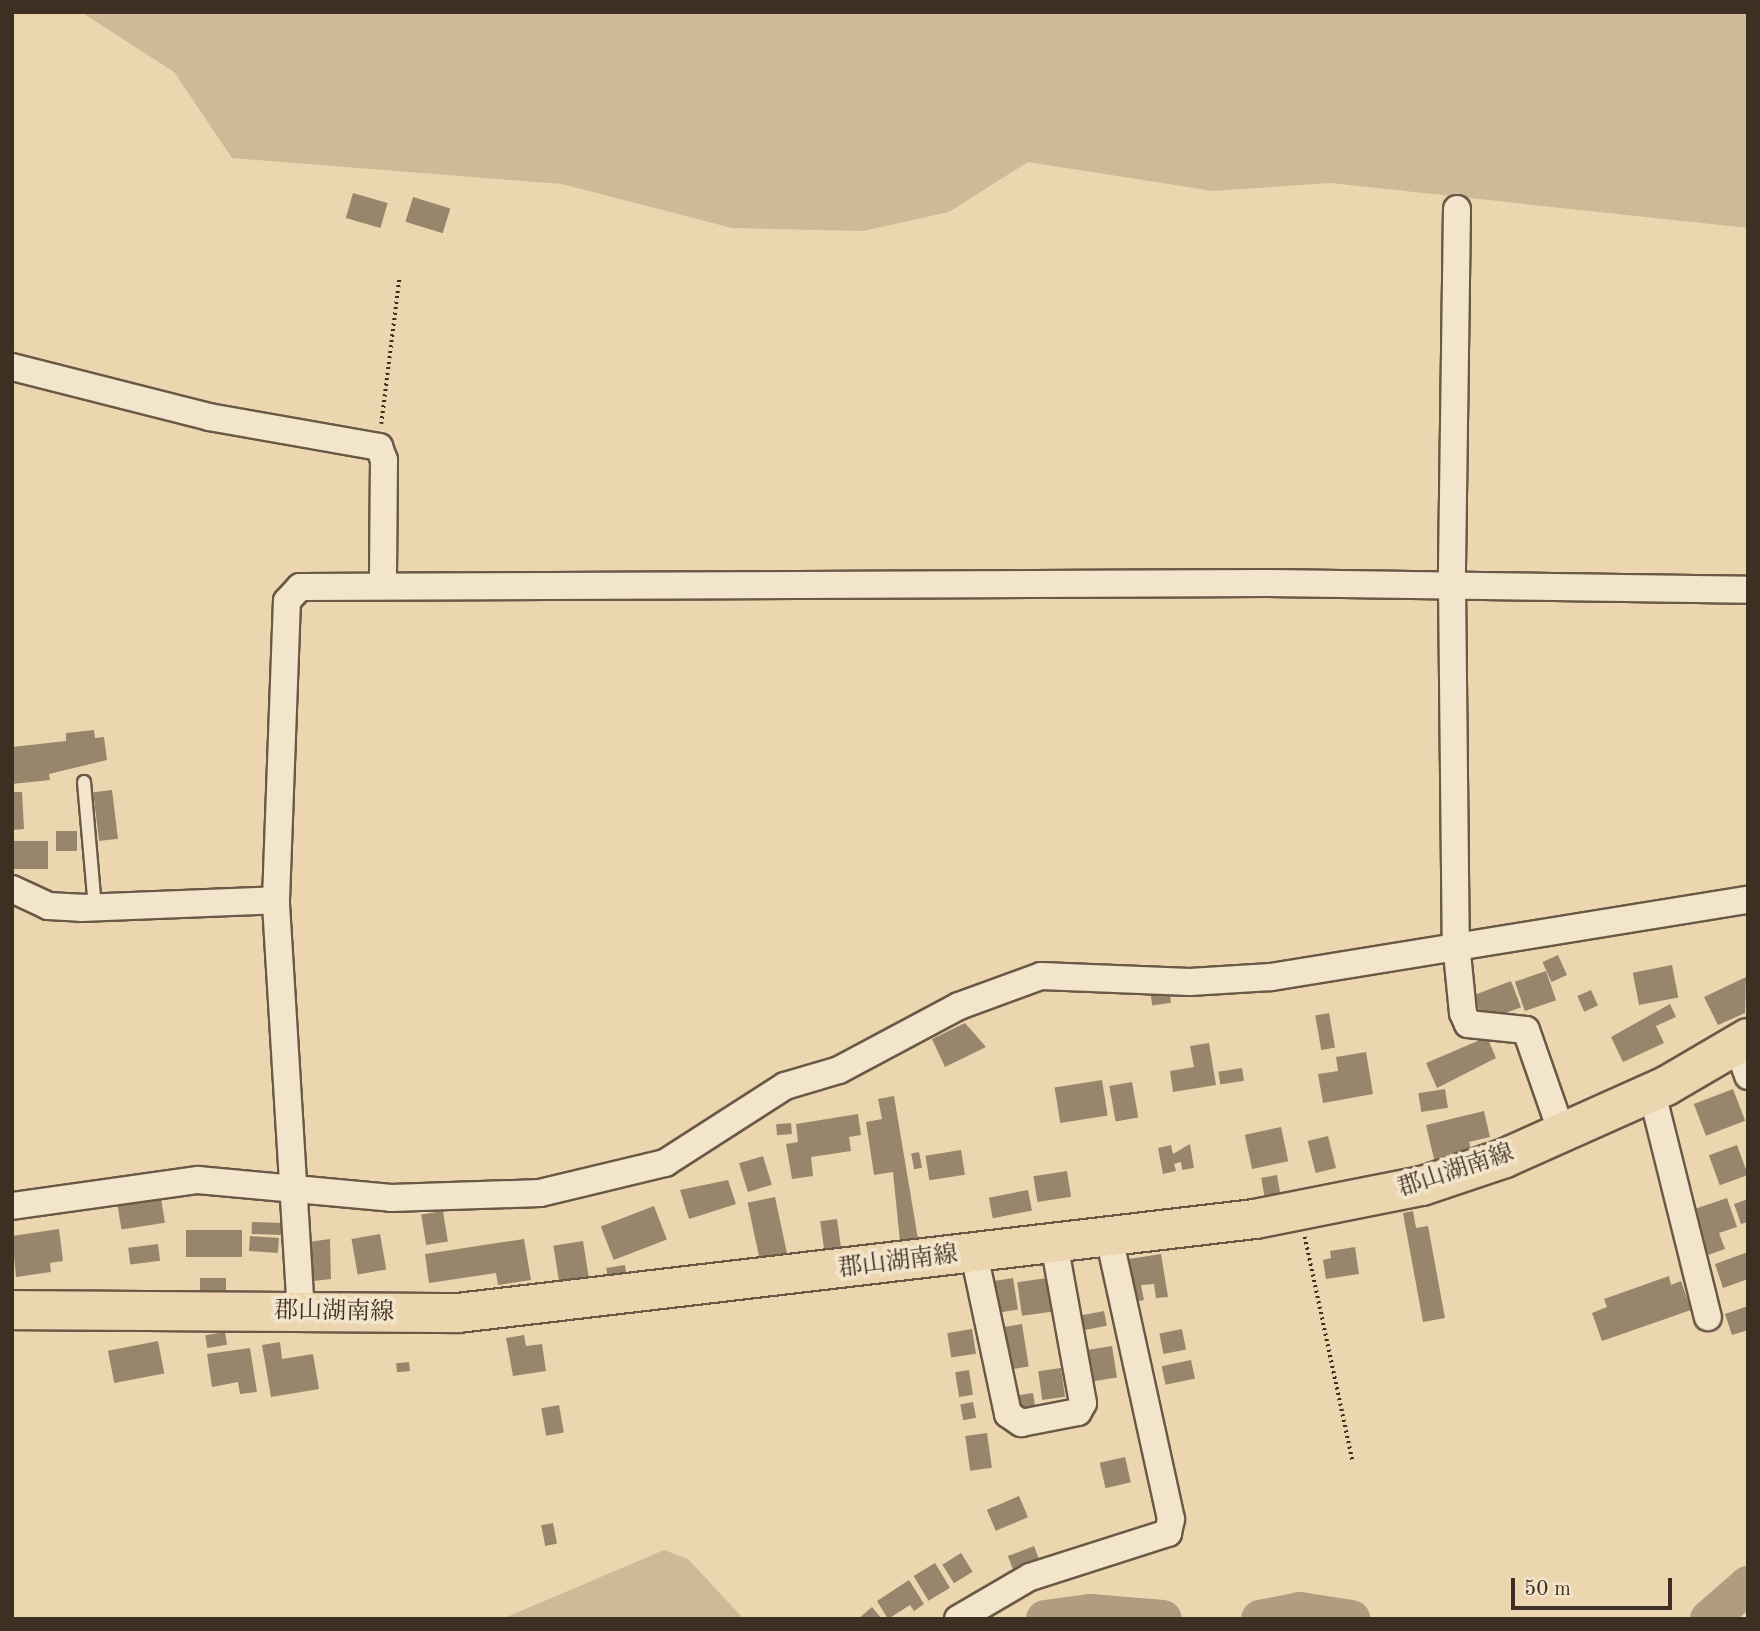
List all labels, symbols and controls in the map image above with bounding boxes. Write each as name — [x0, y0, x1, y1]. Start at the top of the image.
street label: 郡山湖南線 — [1394, 1140, 1518, 1204]
street label: 郡山湖南線 — [837, 1241, 959, 1285]
street label: 郡山湖南線 — [274, 1298, 394, 1328]
scale bar — [1515, 1564, 1676, 1608]
text: 50 m — [1524, 1579, 1571, 1600]

